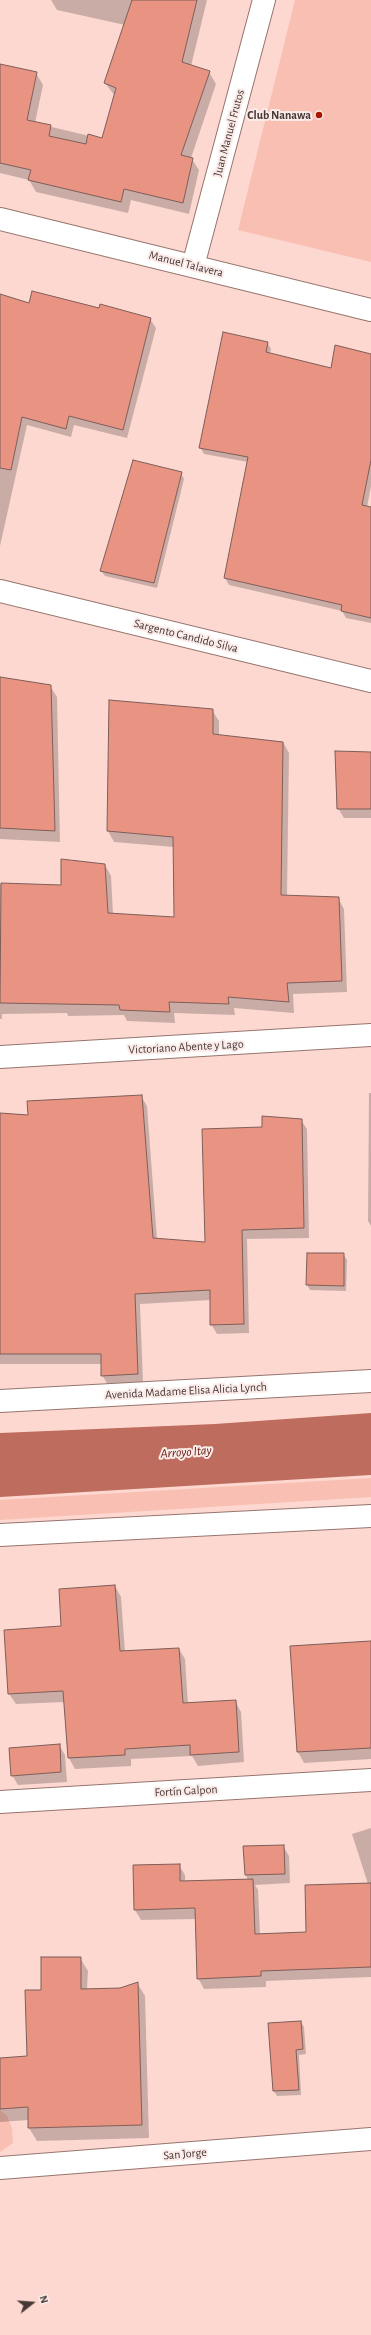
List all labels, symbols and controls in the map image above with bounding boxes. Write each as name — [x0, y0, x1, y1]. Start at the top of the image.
street label: Juan Manuel Frutos — [210, 88, 248, 178]
place label: Club Nanawa — [247, 108, 311, 122]
marker: Club Nanawa — [314, 110, 324, 120]
street label: Manuel Talavera — [147, 248, 225, 280]
street label: Sargento Candido Silva — [132, 616, 240, 656]
street label: Victoriano Abente y Lago — [128, 1037, 244, 1057]
street label: Avenida Madame Elisa Alicia Lynch — [105, 1380, 267, 1402]
water label: Arroyo Itay — [160, 1442, 212, 1462]
street label: Fortín Galpon — [154, 1782, 218, 1800]
street label: San Jorge — [163, 2145, 207, 2163]
north arrow — [12, 2283, 52, 2323]
text: N — [38, 2294, 50, 2305]

